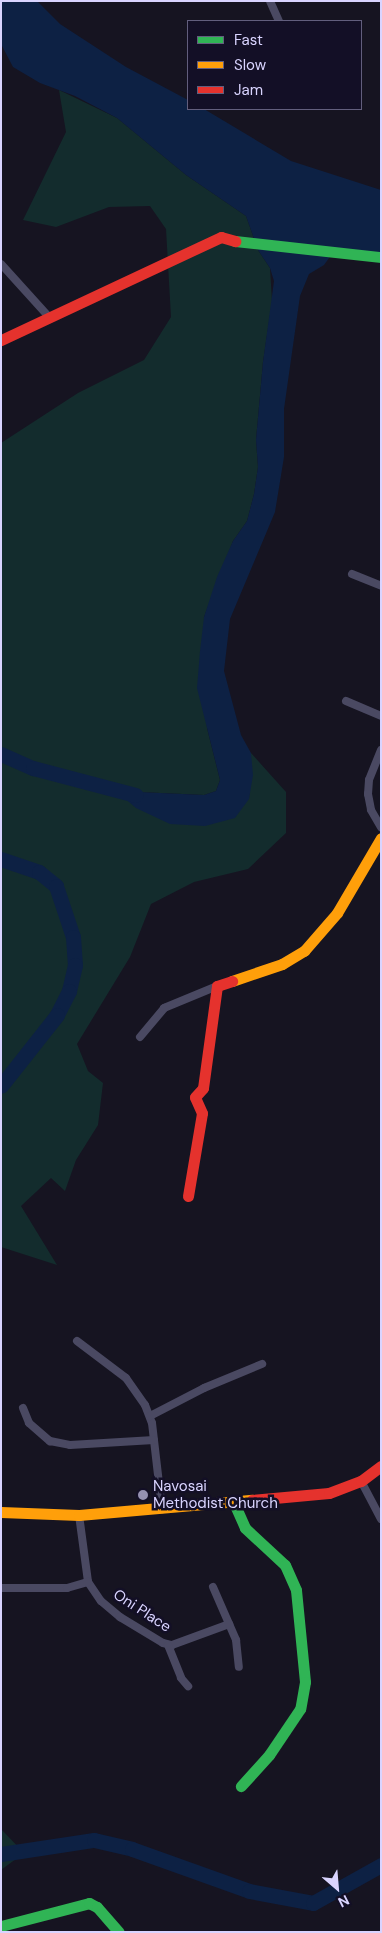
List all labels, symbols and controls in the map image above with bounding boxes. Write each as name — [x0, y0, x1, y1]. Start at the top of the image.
legend — [187, 20, 362, 110]
text: Fast — [234, 30, 263, 50]
text: Slow — [234, 55, 266, 75]
text: Jam — [234, 80, 263, 100]
place label: Navosai Methodist Church — [153, 1477, 278, 1512]
marker: Navosai Methodist Church — [137, 1489, 149, 1501]
street label: Oni Place — [110, 1586, 174, 1636]
north arrow — [312, 1863, 362, 1913]
text: N — [335, 1891, 352, 1912]

